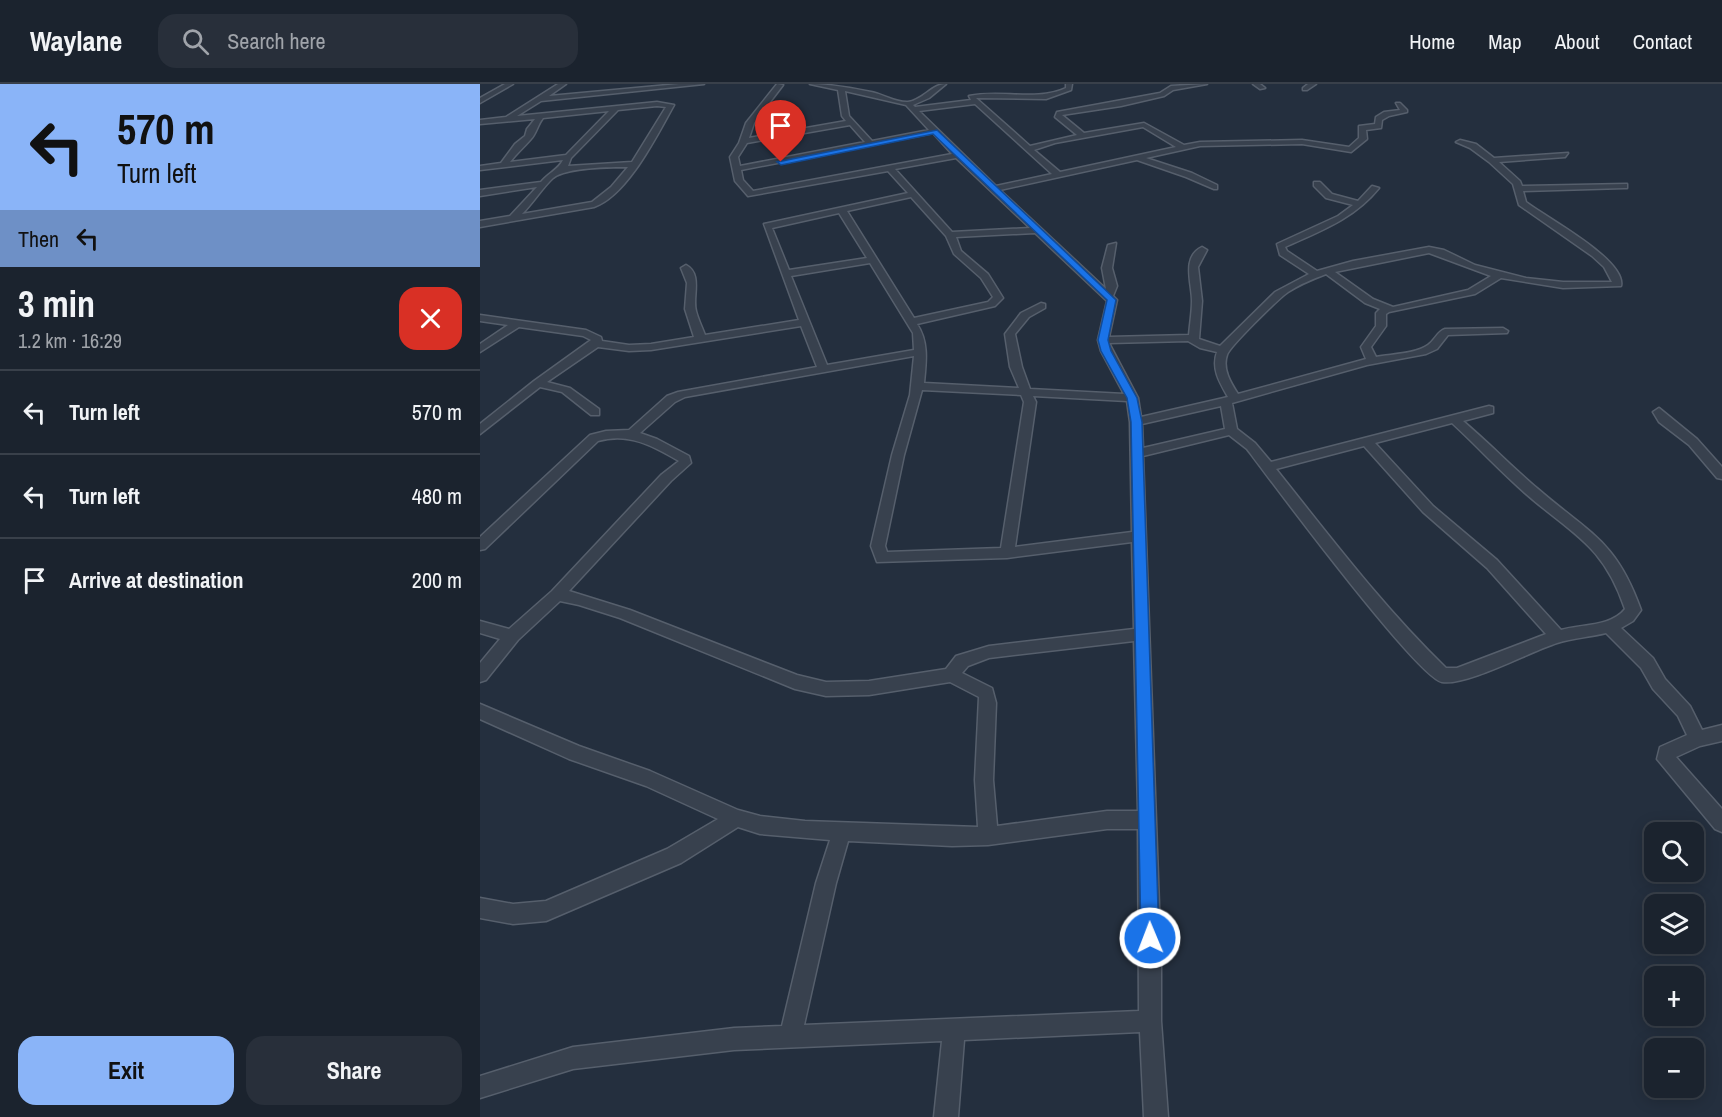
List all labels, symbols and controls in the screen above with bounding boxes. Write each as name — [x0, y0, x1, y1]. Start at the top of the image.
search box — [158, 14, 578, 68]
text: Waylane — [30, 22, 122, 60]
icon: search — [179, 25, 212, 58]
text: Search here — [227, 26, 326, 56]
text: Home — [1409, 27, 1455, 56]
text: Map — [1488, 27, 1522, 56]
text: About — [1555, 27, 1600, 56]
text: Contact — [1633, 27, 1692, 56]
pin — [755, 100, 806, 162]
text: 570 m — [117, 101, 215, 157]
icon: left — [18, 108, 96, 186]
icon: arrive — [764, 109, 797, 142]
text: Turn left — [117, 155, 196, 191]
icon: left — [71, 222, 104, 255]
text: Then — [18, 224, 59, 254]
text: 3 min — [18, 280, 95, 328]
button: close — [399, 287, 462, 350]
text: 1.2 km · 16:29 — [18, 327, 122, 354]
icon: left — [18, 396, 51, 429]
text: Turn left — [69, 397, 140, 427]
text: 570 m — [412, 397, 462, 427]
icon: left — [18, 480, 51, 513]
text: Turn left — [69, 481, 140, 511]
text: 480 m — [412, 481, 462, 511]
icon: arrive — [18, 564, 51, 597]
text: Arrive at destination — [69, 565, 243, 595]
text: 200 m — [412, 565, 462, 595]
map controls — [1644, 822, 1704, 1098]
button: search — [1644, 822, 1704, 882]
button: layers — [1644, 894, 1704, 954]
position arrow — [1118, 906, 1182, 970]
button: + — [1644, 966, 1704, 1026]
button: Exit — [18, 1036, 234, 1105]
button: Share — [246, 1036, 462, 1105]
button: − — [1644, 1038, 1704, 1098]

